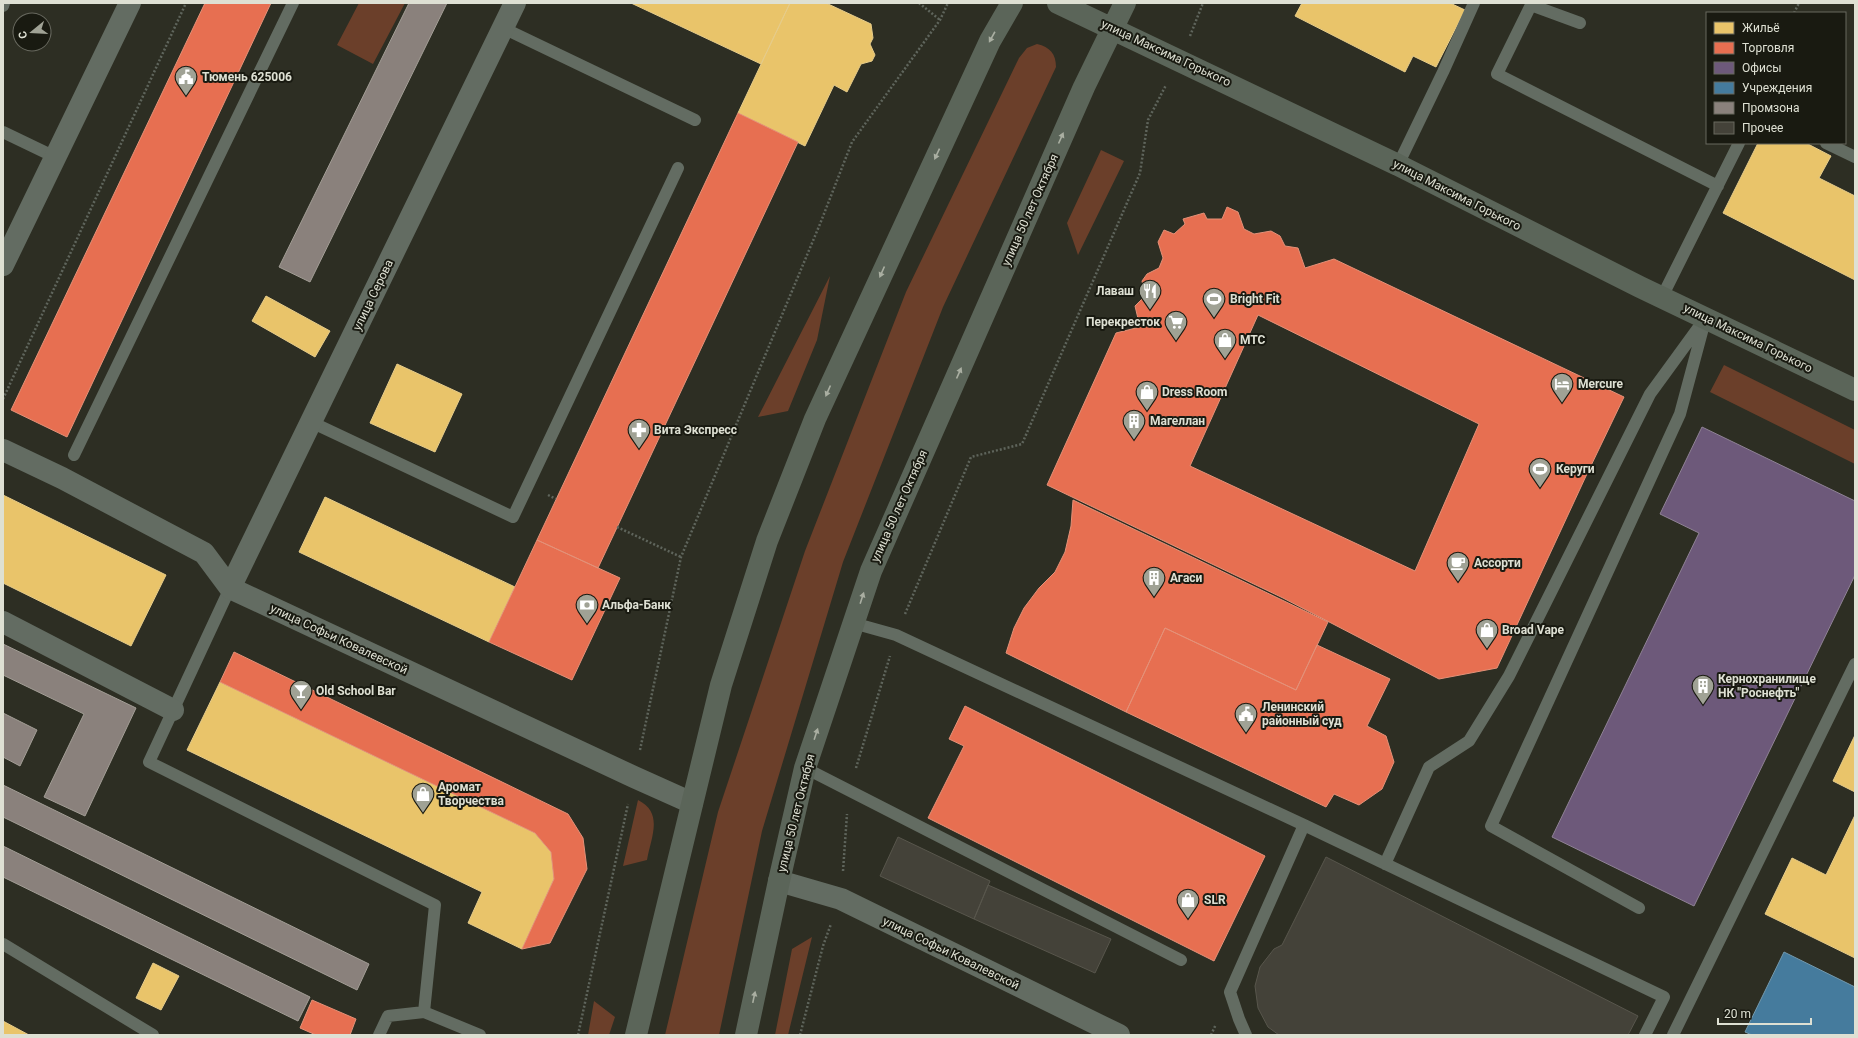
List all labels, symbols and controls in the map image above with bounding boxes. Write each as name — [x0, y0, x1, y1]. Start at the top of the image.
north arrow — [12, 12, 52, 52]
legend — [1706, 12, 1846, 144]
street label: улица Максима Горького — [1099, 17, 1233, 89]
text: Жильё — [1742, 21, 1780, 35]
text: С — [16, 30, 30, 40]
one-way arrow — [989, 31, 996, 43]
text: Торговля — [1742, 41, 1794, 55]
text: Офисы — [1742, 61, 1782, 75]
public building icon: Тюмень 625006 — [173, 64, 199, 97]
place label: Тюмень 625006 — [202, 70, 292, 84]
text: Учреждения — [1742, 81, 1812, 95]
text: Промзона — [1742, 101, 1799, 115]
text: Прочее — [1742, 121, 1783, 135]
one-way arrow — [1059, 132, 1065, 144]
one-way arrow — [934, 149, 940, 160]
street label: улица 50 лет Октября — [999, 152, 1061, 268]
street label: улица Максима Горького — [1391, 157, 1523, 233]
street label: улица Серова — [350, 257, 396, 333]
one-way arrow — [879, 267, 885, 278]
restaurant icon: Лаваш — [1137, 278, 1163, 311]
place label: Лаваш — [1096, 284, 1134, 298]
sports icon: Bright Fit — [1201, 286, 1227, 319]
place label: Bright Fit — [1230, 292, 1280, 306]
street label: улица Максима Горького — [1681, 301, 1815, 375]
supermarket icon: Перекресток — [1163, 309, 1189, 342]
place label: Перекресток — [1086, 315, 1160, 329]
shop icon: МТС — [1212, 327, 1238, 360]
place label: МТС — [1240, 333, 1266, 347]
one-way arrow — [956, 367, 962, 378]
hotel icon: Mercure — [1549, 371, 1575, 404]
place label: Mercure — [1578, 377, 1624, 391]
shop icon: Dress Room — [1134, 379, 1160, 412]
one-way arrow — [825, 385, 831, 396]
place label: Dress Room — [1162, 385, 1228, 399]
building icon: Магеллан — [1121, 408, 1147, 441]
place label: Магеллан — [1150, 414, 1205, 428]
pharmacy icon: Вита Экспресс — [626, 417, 652, 450]
place label: Вита Экспресс — [654, 423, 737, 437]
street label: улица 50 лет Октября — [868, 448, 930, 564]
sports icon: Керуги — [1527, 456, 1553, 489]
place label: Керуги — [1556, 462, 1595, 476]
cafe icon: Ассорти — [1445, 550, 1471, 583]
place label: Ассорти — [1474, 556, 1521, 570]
building icon: Агаси — [1141, 565, 1167, 598]
place label: Агаси — [1170, 571, 1203, 585]
one-way arrow — [859, 591, 865, 603]
bank icon: Альфа-Банк — [574, 592, 600, 625]
place label: Альфа-Банк — [602, 598, 671, 612]
street label: улица Софьи Ковалевской — [268, 601, 410, 677]
shop icon: Broad Vape — [1474, 617, 1500, 650]
place label: Broad Vape — [1502, 623, 1565, 637]
place label: Кернохранилище НК "Роснефть" — [1718, 672, 1817, 700]
building icon: Кернохранилище НК "Роснефть" — [1690, 673, 1716, 706]
bar icon: Old School Bar — [288, 678, 314, 711]
place label: Old School Bar — [316, 684, 396, 698]
place label: Ленинский районный суд — [1262, 700, 1342, 728]
public building icon: Ленинский районный суд — [1233, 701, 1259, 734]
one-way arrow — [814, 728, 820, 740]
street label: улица 50 лет Октября — [775, 752, 817, 874]
place label: Аромат Творчества — [438, 780, 504, 808]
shop icon: Аромат Творчества — [410, 781, 436, 814]
shop icon: SLR — [1175, 887, 1201, 920]
place label: SLR — [1204, 893, 1226, 907]
street label: улица Софьи Ковалевской — [880, 914, 1022, 992]
one-way arrow — [751, 991, 757, 1003]
scale bar — [1718, 1000, 1811, 1026]
text: 20 m — [1724, 1007, 1751, 1021]

